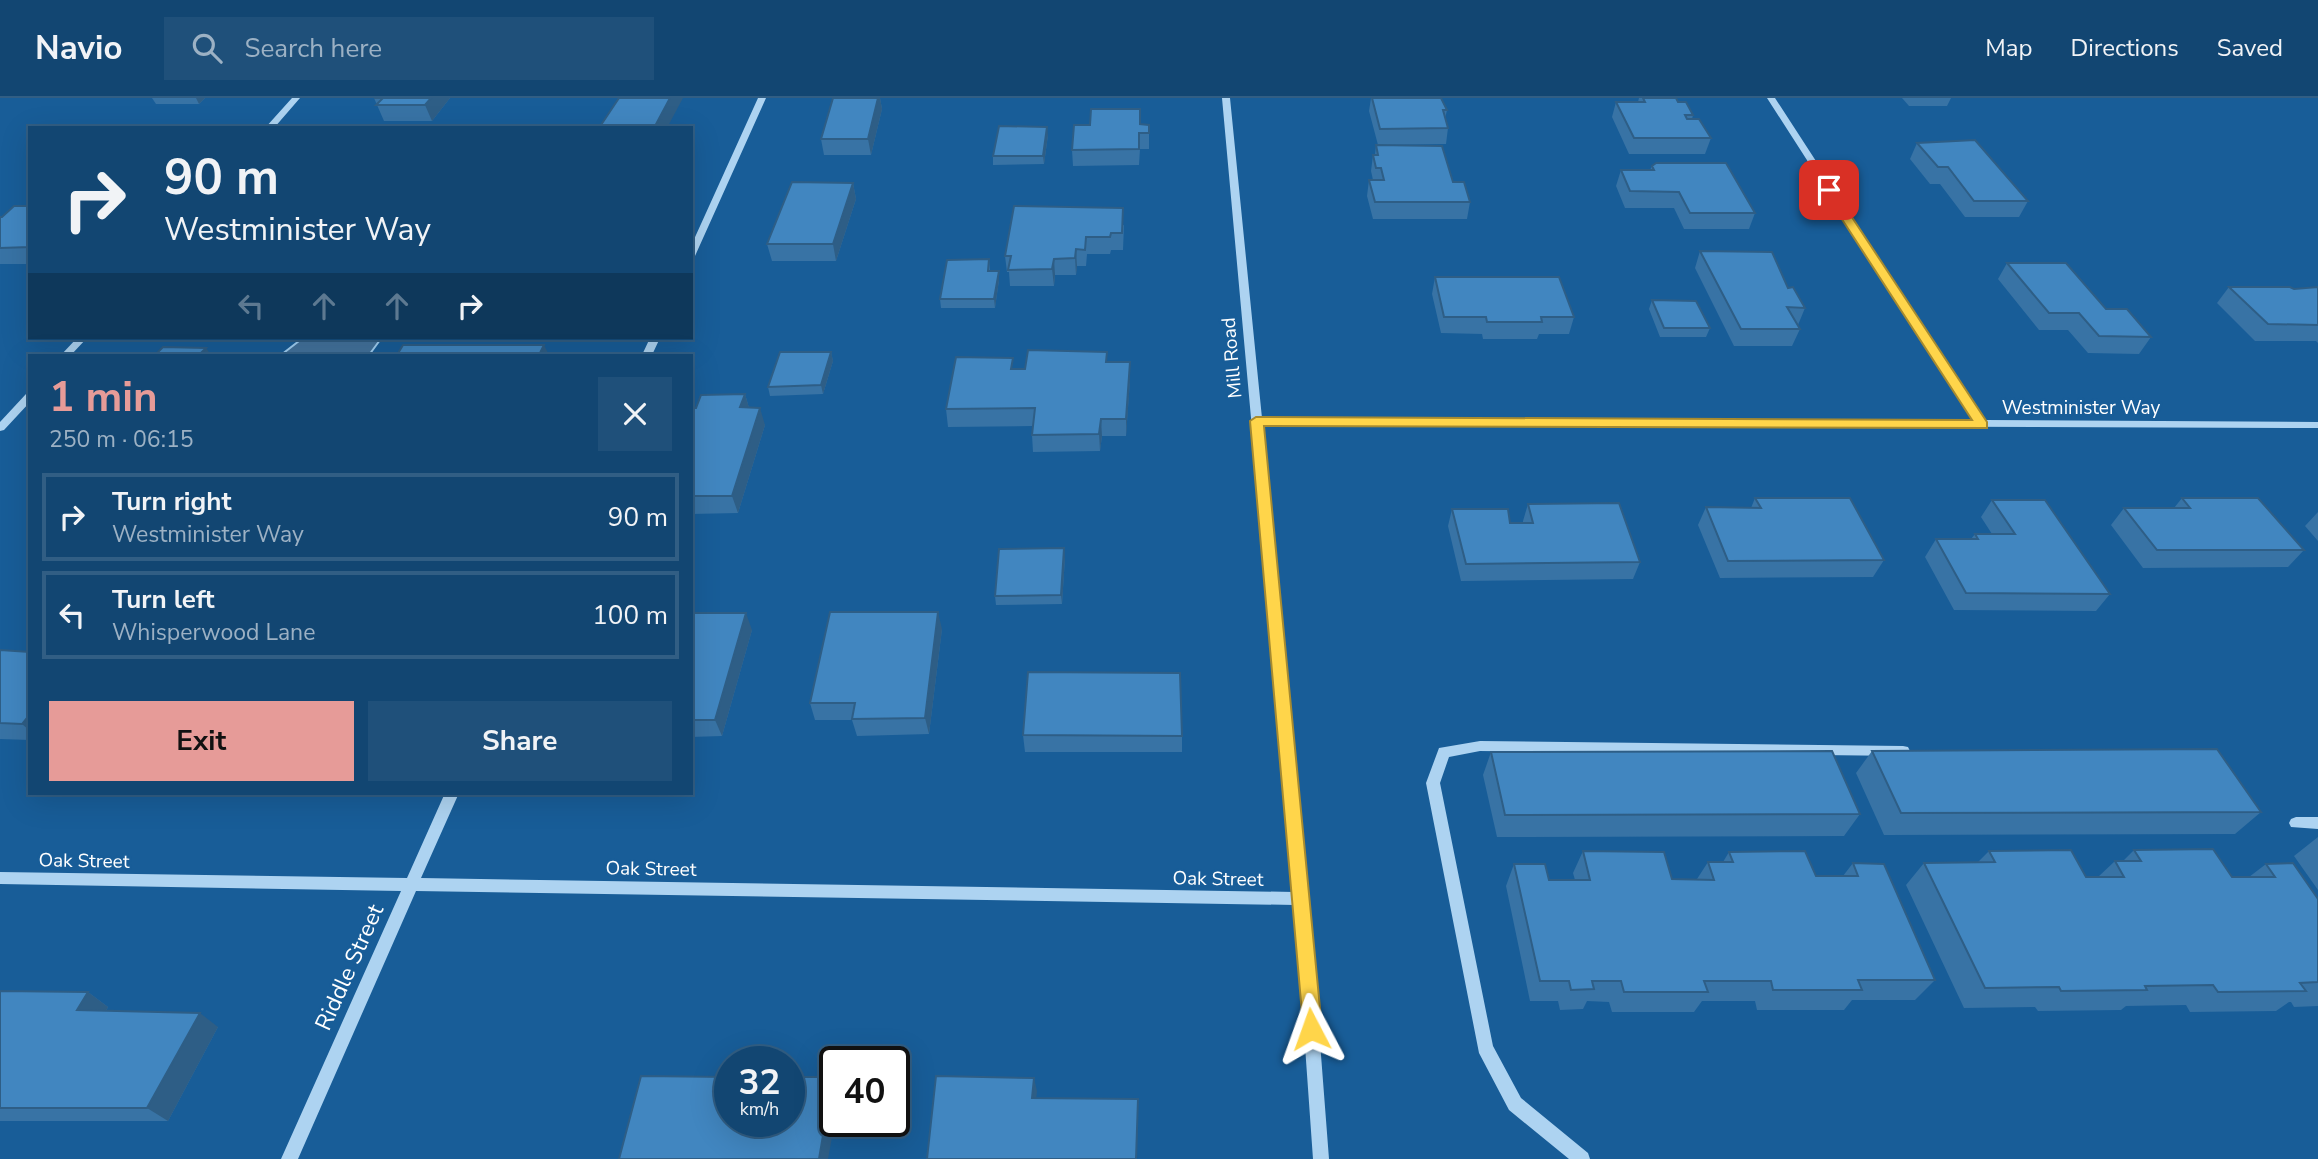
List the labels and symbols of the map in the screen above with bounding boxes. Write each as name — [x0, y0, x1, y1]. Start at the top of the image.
pin — [1799, 160, 1859, 220]
street label: Mill Road — [1216, 316, 1248, 399]
street label: Westminister Way — [2002, 395, 2160, 421]
street label: Oak Street — [38, 847, 130, 875]
street label: Oak Street — [605, 855, 697, 883]
street label: Oak Street — [1172, 865, 1264, 893]
street label: Riddle Street — [308, 898, 391, 1035]
position arrow — [1274, 992, 1348, 1066]
speed limit sign: 40 — [819, 1046, 910, 1137]

